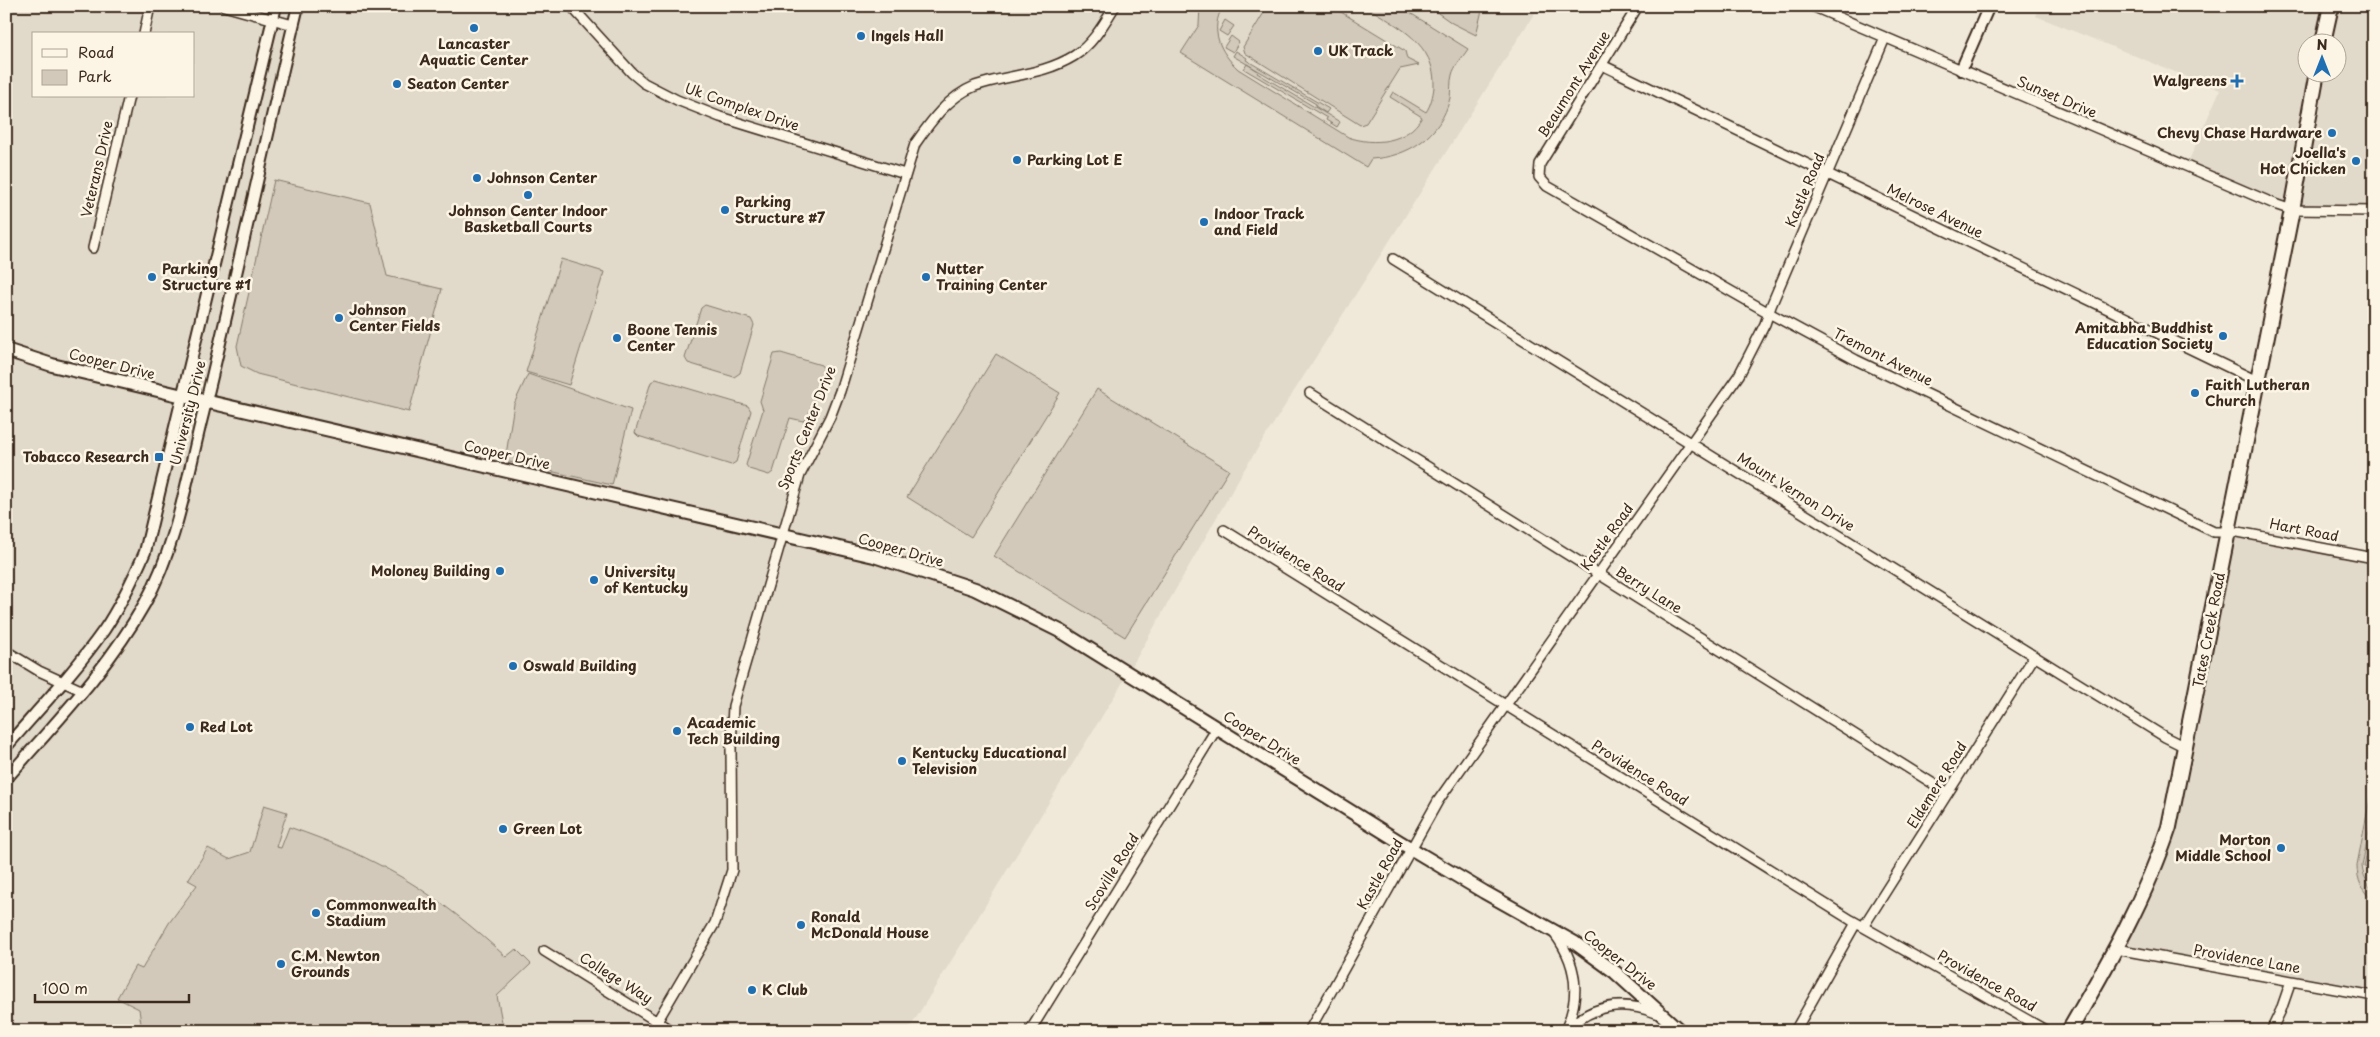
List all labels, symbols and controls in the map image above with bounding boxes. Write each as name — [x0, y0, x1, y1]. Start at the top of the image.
marker: Lancaster Aquatic Center — [468, 22, 480, 34]
place label: Ingels Hall — [871, 25, 943, 46]
street label: Beaumont Avenue — [1532, 26, 1615, 141]
marker: Ingels Hall — [855, 30, 867, 42]
legend — [32, 32, 195, 98]
north arrow — [2298, 32, 2348, 82]
place label: Lancaster Aquatic Center — [418, 33, 529, 70]
text: N — [2316, 34, 2328, 55]
text: Road — [78, 40, 114, 63]
place label: UK Track — [1328, 40, 1394, 61]
marker: UK Track — [1312, 45, 1324, 57]
text: Park — [78, 64, 112, 87]
street label: Sunset Drive — [2014, 70, 2101, 123]
place label: Walgreens — [2153, 70, 2227, 91]
place label: Seaton Center — [407, 73, 510, 94]
marker: Walgreens — [2231, 75, 2243, 87]
street label: Uk Complex Drive — [682, 77, 802, 136]
marker: Seaton Center — [391, 78, 403, 90]
street label: Veterans Drive — [75, 119, 118, 219]
place label: Chevy Chase Hardware — [2157, 122, 2322, 143]
marker: Chevy Chase Hardware — [2326, 127, 2338, 139]
place label: Joella's Hot Chicken — [2260, 142, 2346, 179]
place label: Parking Lot E — [1027, 149, 1122, 170]
street label: Kastle Road — [1780, 150, 1830, 230]
marker: Parking Lot E — [1011, 154, 1023, 166]
marker: Joella's Hot Chicken — [2350, 155, 2362, 167]
place label: Johnson Center — [487, 167, 598, 188]
marker: Johnson Center — [471, 172, 483, 184]
street label: Melrose Avenue — [1884, 178, 1987, 243]
marker: Johnson Center Indoor Basketball Courts — [522, 189, 534, 201]
place label: Parking Structure #7 — [735, 191, 826, 228]
place label: Johnson Center Indoor Basketball Courts — [448, 200, 608, 237]
place label: Indoor Track and Field — [1214, 203, 1305, 240]
marker: Parking Structure #7 — [719, 204, 731, 216]
marker: Indoor Track and Field — [1198, 216, 1210, 228]
place label: Parking Structure #1 — [162, 258, 251, 295]
place label: Nutter Training Center — [936, 258, 1048, 295]
marker: Parking Structure #1 — [146, 271, 158, 283]
marker: Nutter Training Center — [920, 271, 932, 283]
place label: Johnson Center Fields — [349, 299, 440, 336]
marker: Johnson Center Fields — [333, 312, 345, 324]
place label: Amitabha Buddhist Education Society — [2075, 317, 2213, 354]
place label: Boone Tennis Center — [627, 319, 718, 356]
street label: Tremont Avenue — [1830, 322, 1937, 391]
marker: Amitabha Buddhist Education Society — [2217, 330, 2229, 342]
marker: Boone Tennis Center — [611, 332, 623, 344]
street label: Cooper Drive — [67, 343, 157, 384]
street label: University Drive — [164, 358, 211, 468]
street label: Sports Center Drive — [772, 363, 841, 493]
place label: Faith Lutheran Church — [2205, 374, 2310, 411]
marker: Faith Lutheran Church — [2189, 387, 2201, 399]
street label: Cooper Drive — [462, 434, 552, 475]
place label: Tobacco Research — [23, 446, 149, 467]
street label: Mount Vernon Drive — [1733, 447, 1859, 536]
marker: Tobacco Research — [153, 451, 165, 463]
street label: Kastle Road — [1575, 499, 1638, 575]
street label: Hart Road — [2268, 513, 2341, 547]
street label: Providence Road — [1244, 520, 1349, 597]
street label: Cooper Drive — [856, 527, 946, 572]
place label: Moloney Building — [371, 560, 490, 581]
place label: University of Kentucky — [604, 561, 688, 598]
street label: Berry Lane — [1612, 561, 1687, 618]
marker: Moloney Building — [494, 565, 506, 577]
street label: Tates Creek Road — [2187, 570, 2230, 690]
marker: University of Kentucky — [588, 574, 600, 586]
place label: Oswald Building — [523, 655, 637, 676]
marker: Oswald Building — [507, 660, 519, 672]
street label: Cooper Drive — [1219, 705, 1305, 770]
place label: Academic Tech Building — [686, 712, 780, 749]
place label: Red Lot — [200, 716, 253, 737]
marker: Red Lot — [184, 721, 196, 733]
marker: Academic Tech Building — [671, 725, 683, 737]
street label: Providence Road — [1588, 734, 1693, 811]
street label: Eldemere Road — [1901, 737, 1972, 832]
place label: Kentucky Educational Television — [912, 742, 1067, 779]
marker: Kentucky Educational Television — [896, 755, 908, 767]
place label: Green Lot — [513, 818, 582, 839]
marker: Green Lot — [497, 823, 509, 835]
street label: Scoville Road — [1079, 829, 1144, 914]
place label: Morton Middle School — [2175, 829, 2271, 866]
street label: Kastle Road — [1351, 834, 1408, 913]
marker: Morton Middle School — [2275, 842, 2287, 854]
place label: Commonwealth Stadium — [326, 894, 437, 931]
place label: Ronald McDonald House — [811, 906, 929, 943]
marker: Commonwealth Stadium — [310, 907, 322, 919]
marker: Ronald McDonald House — [795, 919, 807, 931]
street label: Cooper Drive — [1579, 924, 1662, 995]
street label: Providence Lane — [2192, 939, 2302, 978]
place label: C.M. Newton Grounds — [291, 945, 380, 982]
street label: Providence Road — [1934, 945, 2041, 1017]
street label: College Way — [576, 947, 657, 1008]
marker: C.M. Newton Grounds — [275, 958, 287, 970]
scale bar — [35, 972, 189, 1004]
text: 100 m — [42, 976, 88, 999]
place label: K Club — [762, 979, 808, 1000]
marker: K Club — [746, 984, 758, 996]

